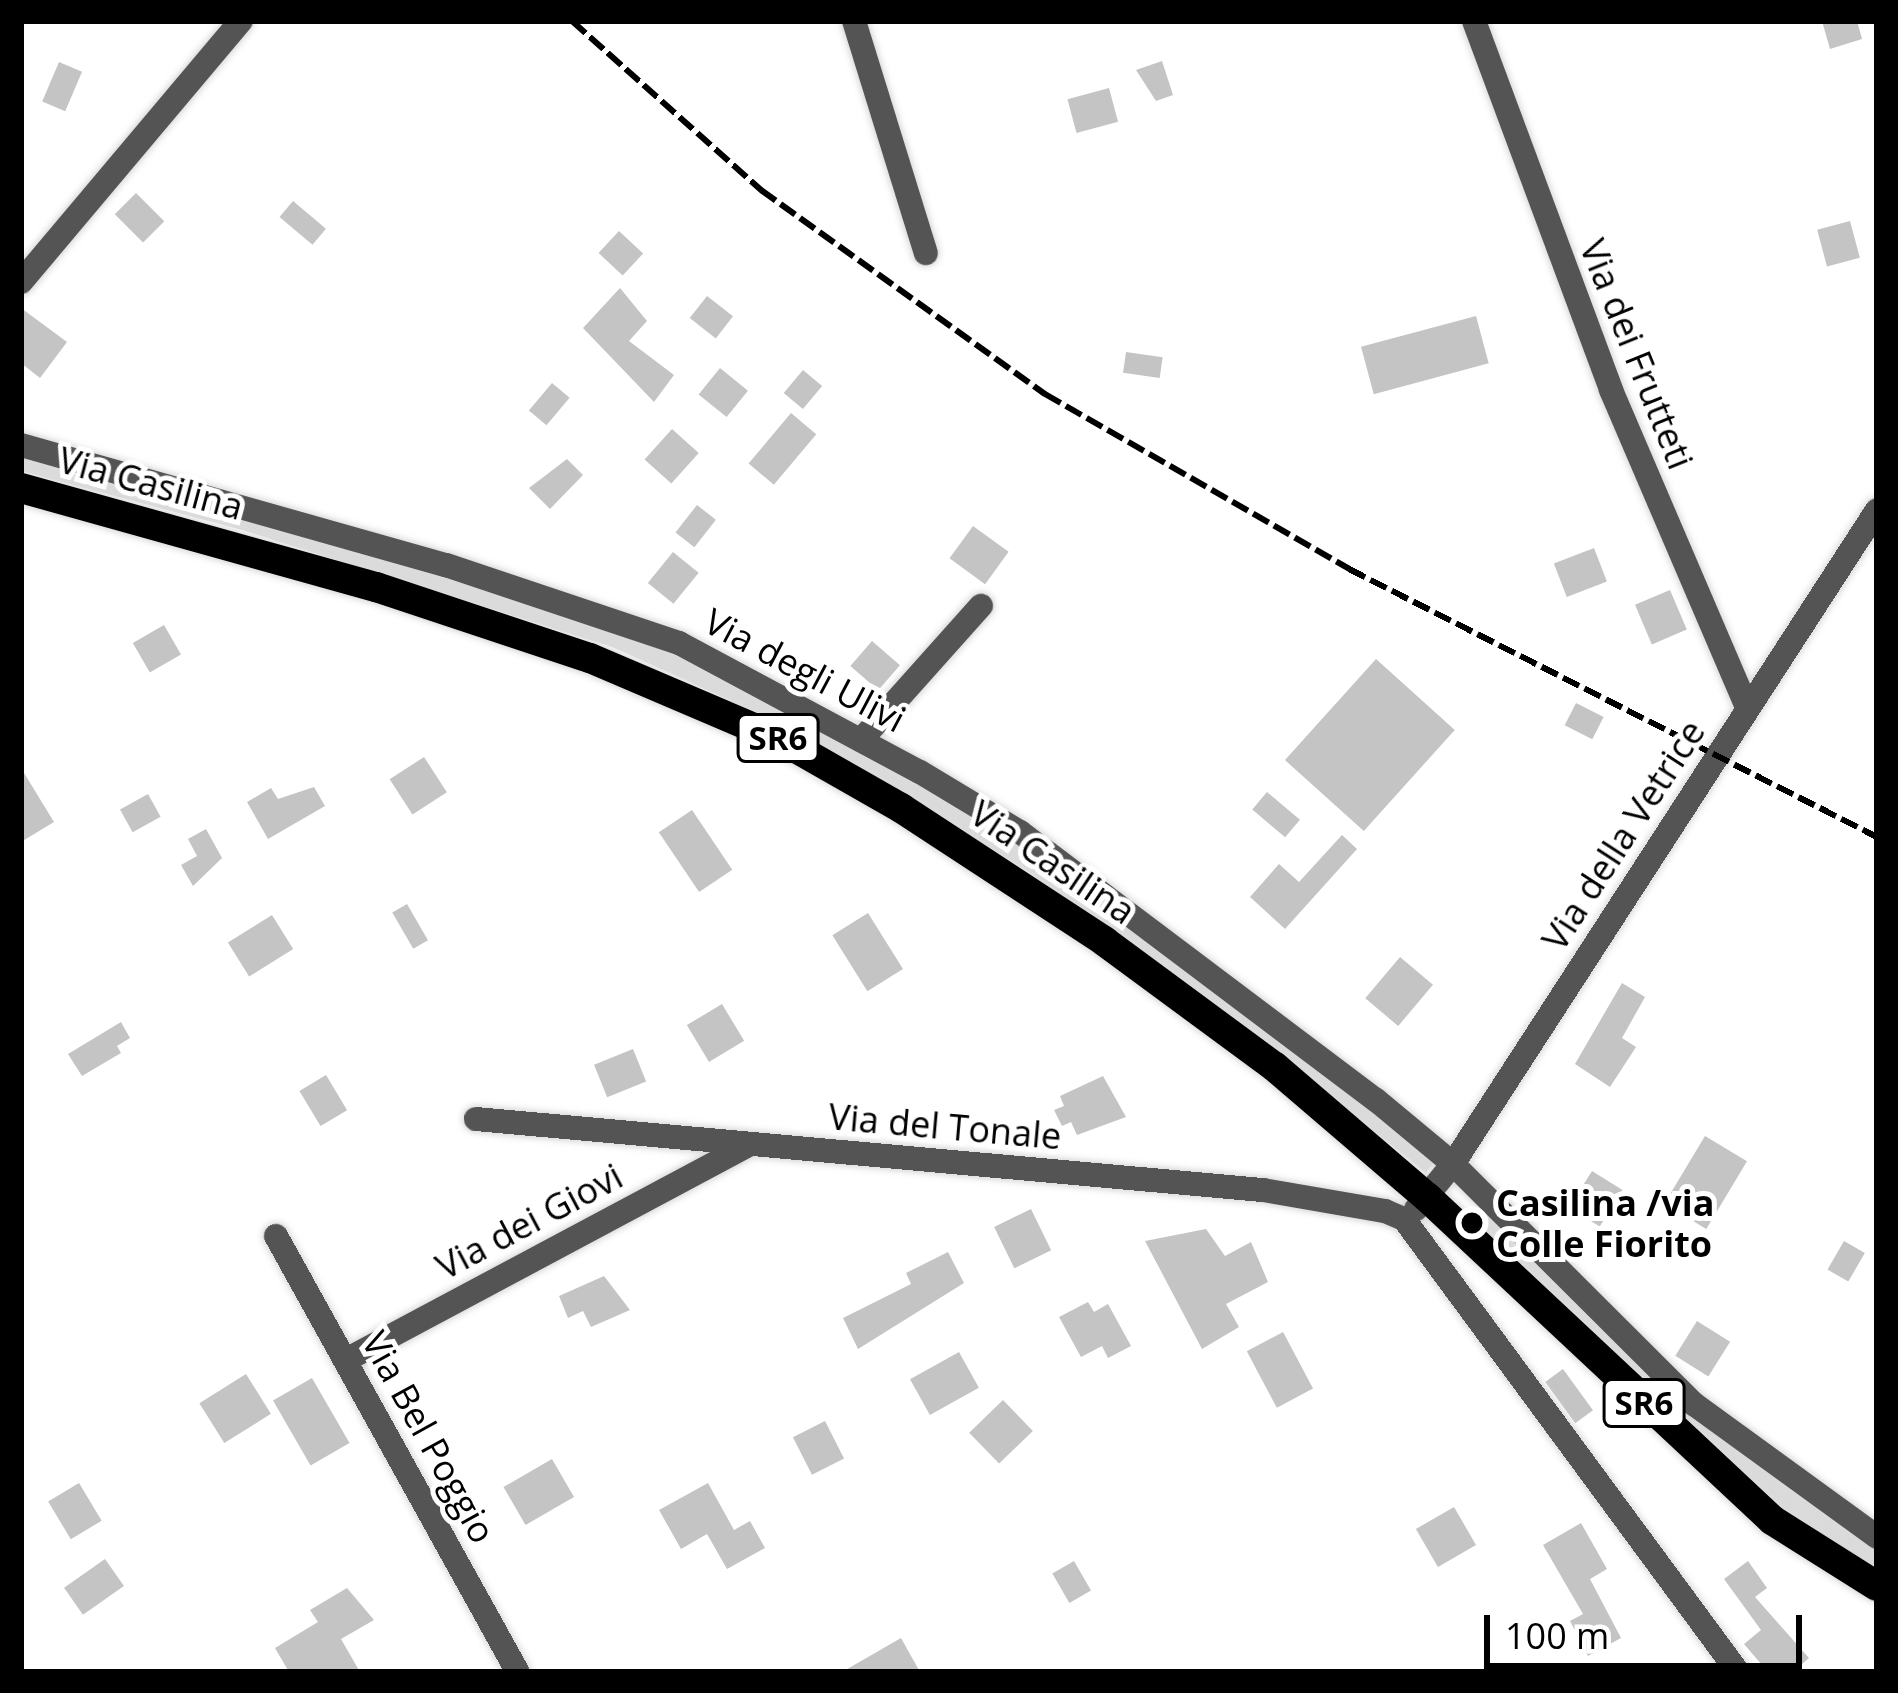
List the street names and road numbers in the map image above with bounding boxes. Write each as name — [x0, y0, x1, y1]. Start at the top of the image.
street label: Via dei Frutteti — [1571, 233, 1703, 475]
street label: Via Casilina — [54, 438, 248, 528]
street label: Via degli Ulivi — [697, 599, 913, 741]
road number: SR6 — [736, 711, 820, 765]
street label: Via della Vetrice — [1533, 712, 1713, 958]
street label: Via Casilina — [963, 791, 1143, 933]
street label: Via del Tonale — [827, 1094, 1063, 1158]
street label: Via dei Giovi — [429, 1154, 629, 1288]
street label: Via Bel Poggio — [353, 1324, 505, 1550]
road number: SR6 — [1602, 1376, 1686, 1430]

